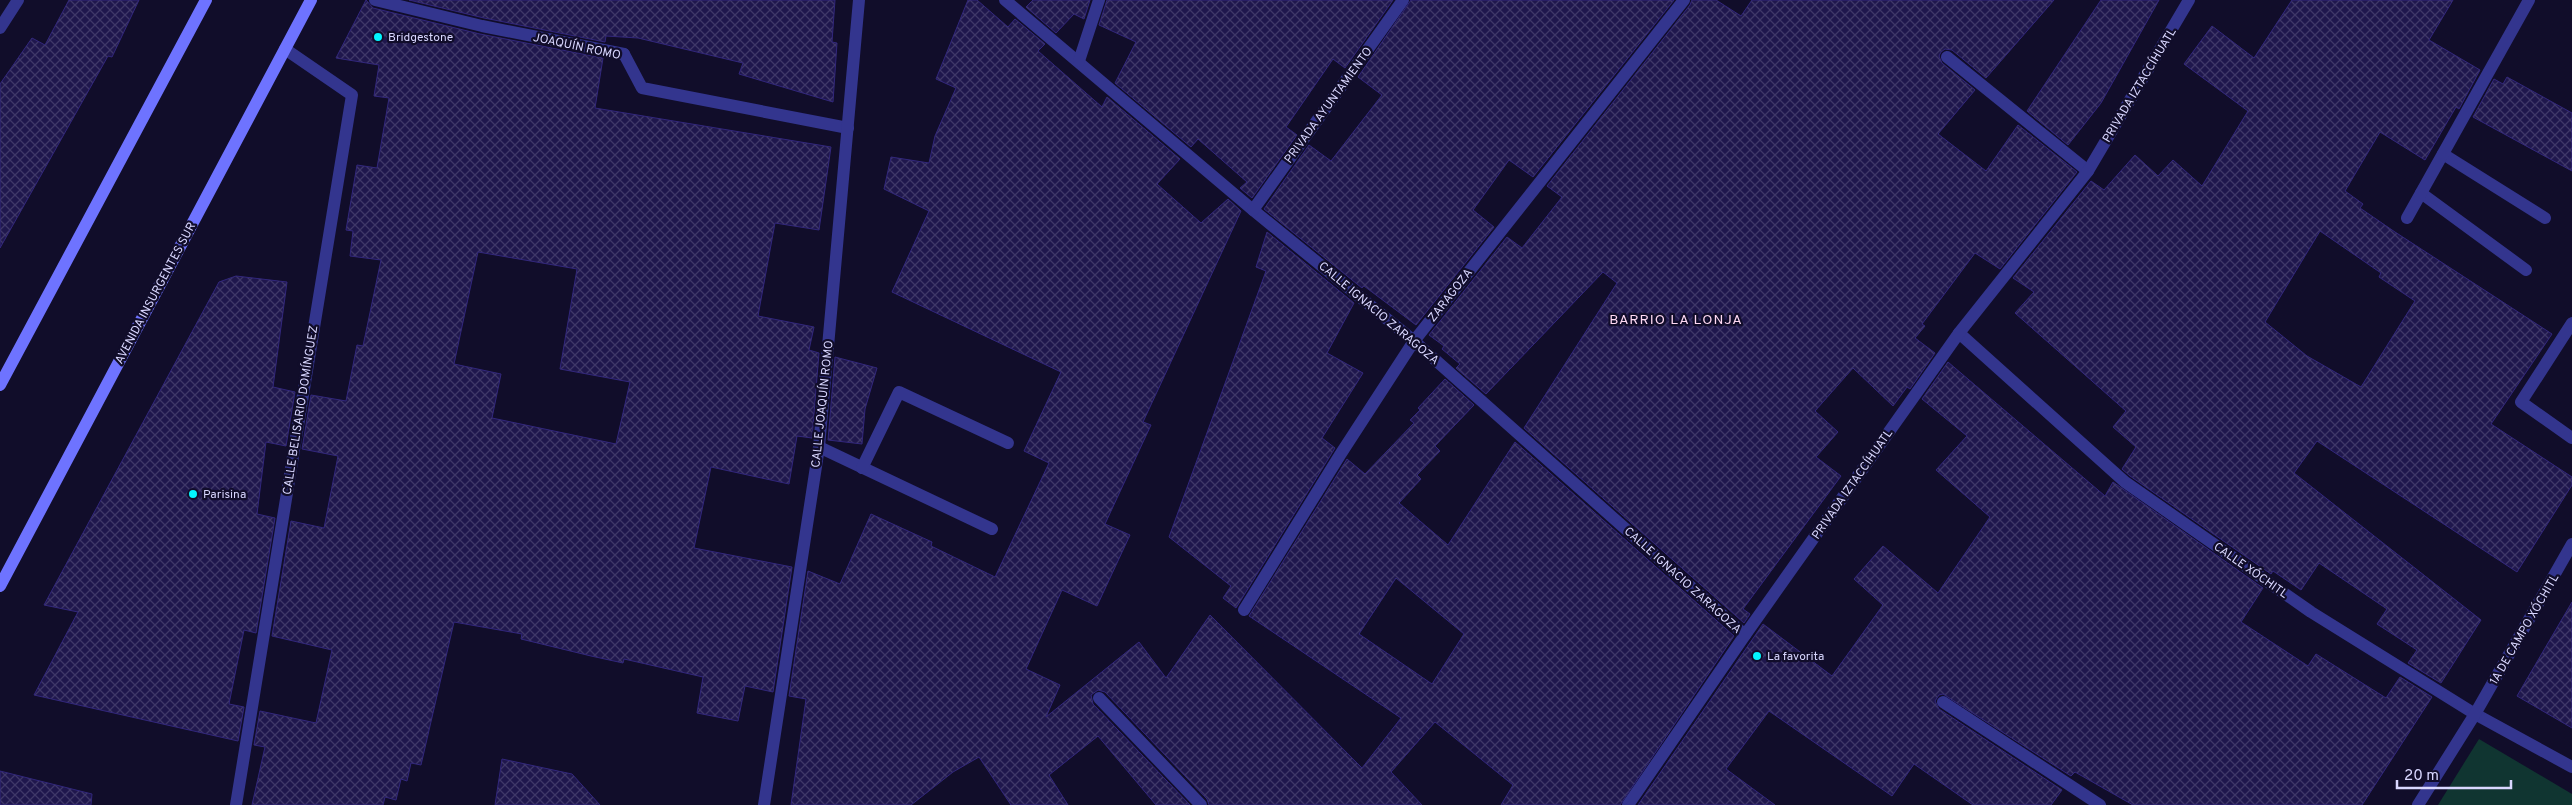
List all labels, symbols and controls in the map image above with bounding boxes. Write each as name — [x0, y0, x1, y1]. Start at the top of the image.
street label: PRIVADA IZTACCÍHUATL — [2099, 25, 2181, 146]
place label: Bridgestone — [388, 30, 453, 46]
street label: JOAQUÍN ROMO — [532, 30, 622, 64]
marker: Bridgestone — [372, 31, 384, 43]
street label: PRIVADA AYUNTAMIENTO — [1281, 44, 1376, 167]
street label: AVENIDA INSURGENTES SUR — [112, 220, 200, 367]
street label: CALLE IGNACIO ZARAGOZA — [1315, 259, 1442, 369]
street label: ZARAGOZA — [1425, 266, 1477, 326]
district label: BARRIO LA LONJA — [1609, 312, 1743, 329]
street label: CALLE BELISARIO DOMÍNGUEZ — [280, 324, 322, 496]
street label: CALLE JOAQUÍN ROMO — [808, 340, 838, 469]
street label: PRIVADA IZTACCÍHUATL — [1809, 426, 1897, 543]
place label: Parisina — [203, 487, 246, 503]
marker: Parisina — [187, 488, 199, 500]
street label: CALLE IGNACIO ZARAGOZA — [1620, 524, 1744, 638]
street label: CALLE XÓCHITL — [2210, 539, 2291, 603]
street label: 1A DE CAMPO XÓCHITL — [2487, 571, 2563, 688]
place label: La favorita — [1767, 649, 1824, 665]
marker: La favorita — [1751, 650, 1763, 662]
scale bar — [2397, 758, 2511, 790]
text: 20 m — [2404, 767, 2439, 786]

